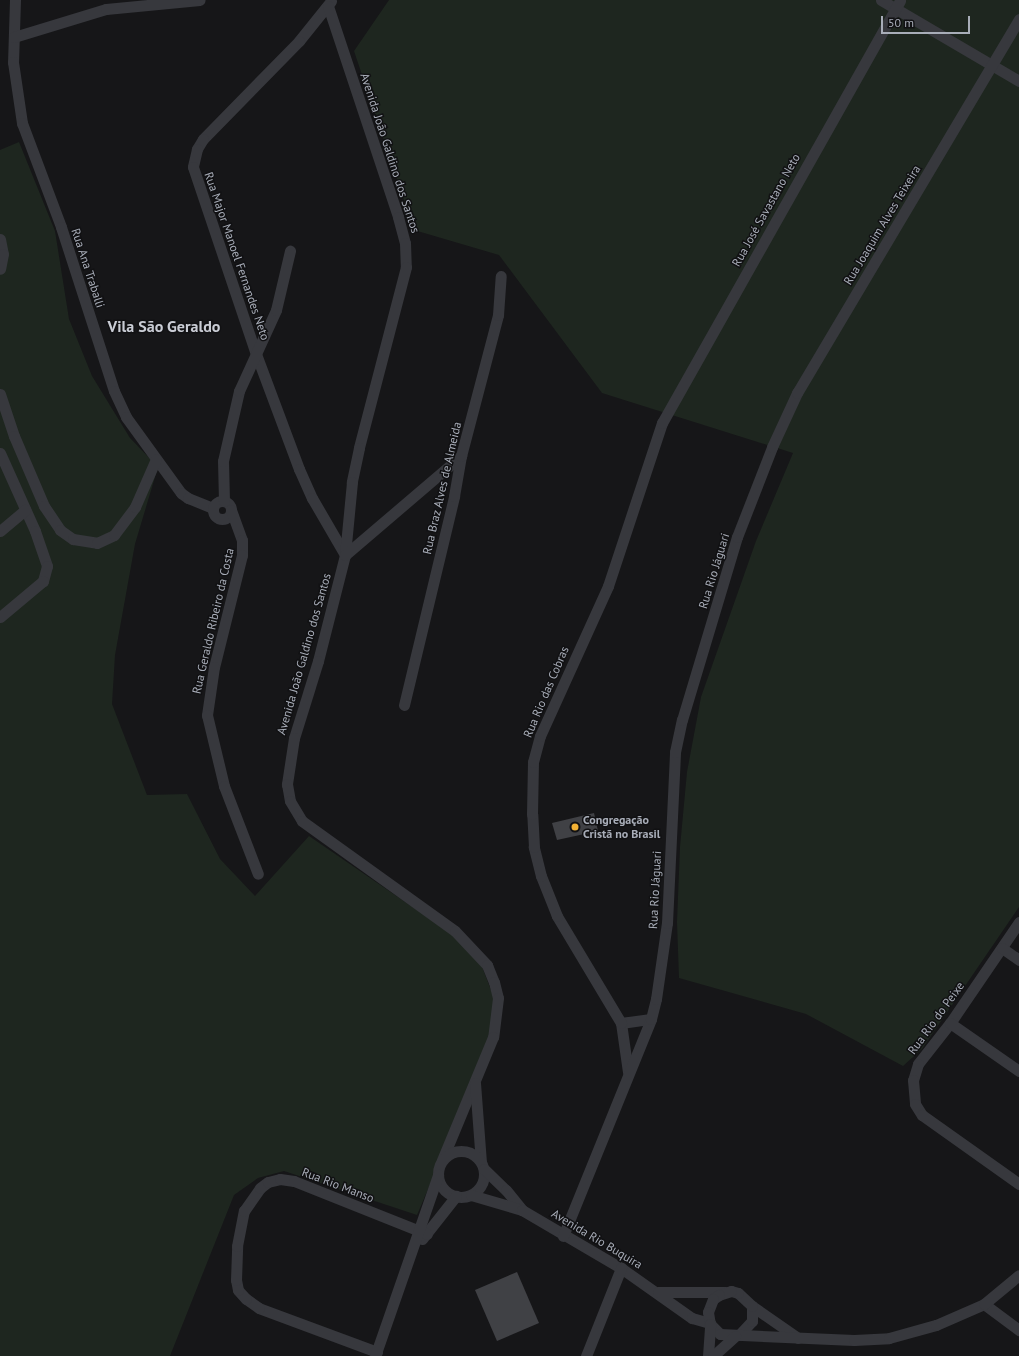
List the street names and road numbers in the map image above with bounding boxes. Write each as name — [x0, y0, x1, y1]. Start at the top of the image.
street label: Avenida João Galdino dos Santos — [357, 71, 423, 235]
street label: Rua José Savastano Neto — [729, 151, 803, 269]
street label: Rua Joaquim Alves Teixeira — [840, 162, 924, 288]
street label: Rua Major Manoel Fernandes Neto — [201, 170, 273, 342]
street label: Rua Ana Traballi — [68, 226, 108, 310]
street label: Rua Braz Alves de Almeida — [420, 420, 464, 556]
street label: Rua Rio Jáguari — [696, 531, 732, 611]
street label: Rua Geraldo Ribeiro da Costa — [189, 547, 237, 695]
street label: Avenida João Galdino dos Santos — [274, 572, 334, 736]
street label: Rua Rio das Cobras — [520, 644, 572, 740]
street label: Rua Rio Jáguari — [646, 851, 664, 929]
street label: Rua Rio do Peixe — [905, 979, 967, 1057]
street label: Rua Rio Manso — [300, 1165, 376, 1205]
street label: Avenida Rio Buquira — [549, 1206, 645, 1272]

